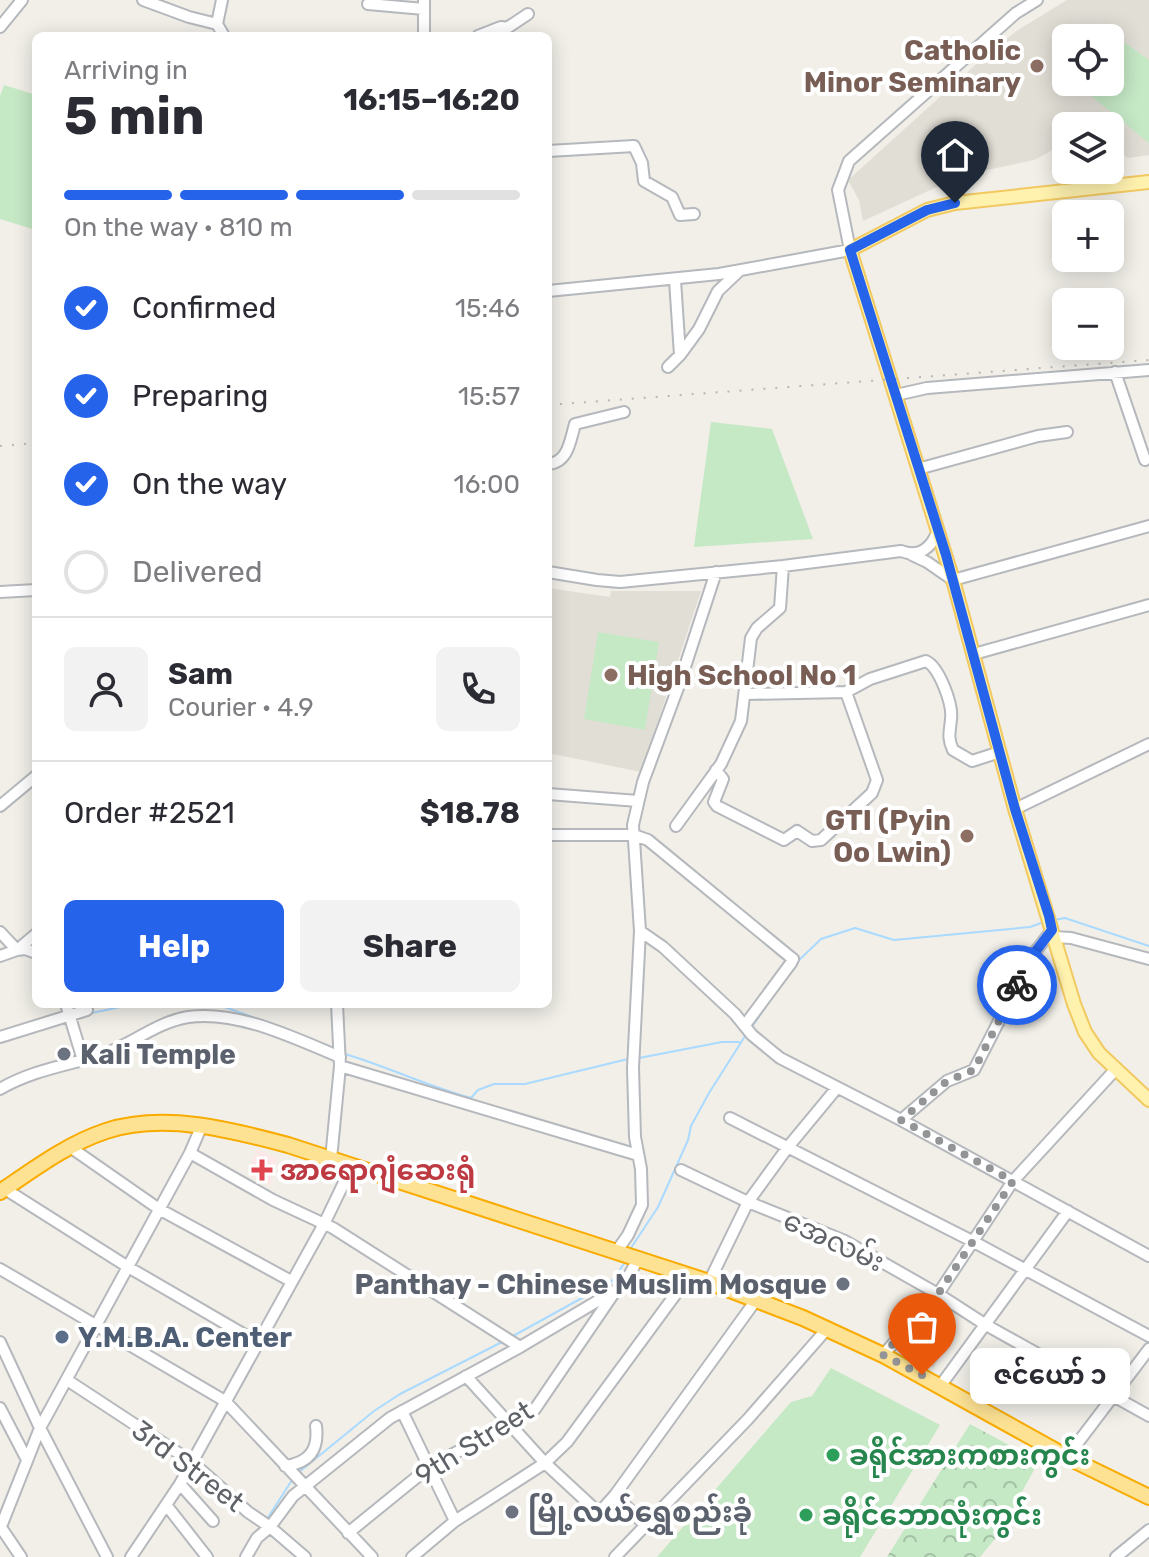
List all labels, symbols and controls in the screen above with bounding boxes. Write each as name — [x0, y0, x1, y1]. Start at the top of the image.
map controls — [1052, 24, 1124, 360]
button: locate — [1052, 24, 1124, 96]
place label: Catholic Minor Seminary — [804, 34, 1021, 99]
text: Arriving in — [64, 55, 188, 86]
marker: Catholic Minor Seminary — [1028, 57, 1046, 75]
text: 16:15–16:20 — [343, 82, 520, 118]
text: 5 min — [64, 85, 205, 147]
button: layers — [1052, 112, 1124, 184]
pin — [921, 121, 989, 203]
icon: home — [933, 133, 977, 177]
button: + — [1052, 200, 1124, 272]
text: On the way · 810 m — [64, 212, 293, 243]
icon: check — [64, 286, 108, 330]
button: − — [1052, 288, 1124, 360]
text: Confirmed — [132, 290, 276, 326]
text: 15:46 — [455, 293, 520, 324]
icon: check — [64, 374, 108, 418]
text: Preparing — [132, 378, 268, 414]
text: 15:57 — [458, 381, 520, 412]
icon: check — [64, 462, 108, 506]
text: On the way — [132, 466, 287, 502]
text: 16:00 — [454, 469, 520, 500]
text: Delivered — [132, 554, 263, 590]
button: person — [64, 647, 148, 731]
button: phone — [436, 647, 520, 731]
text: Sam — [168, 656, 233, 692]
place label: High School No 1 — [627, 659, 856, 692]
marker: High School No 1 — [602, 666, 620, 684]
text: Courier · 4.9 — [168, 692, 314, 723]
text: Order #2521 — [64, 795, 235, 831]
text: $18.78 — [420, 795, 520, 831]
place label: GTI (Pyin Oo Lwin) — [825, 804, 951, 869]
marker: GTI (Pyin Oo Lwin) — [958, 827, 976, 845]
button: Help — [64, 900, 284, 992]
button: Share — [300, 900, 520, 992]
courier — [977, 945, 1057, 1025]
icon: bike — [995, 963, 1039, 1007]
place label: Kali Temple — [80, 1038, 236, 1071]
marker: Kali Temple — [55, 1045, 73, 1063]
place label: အာရောဂျံဆေးရုံ — [280, 1154, 476, 1194]
marker: အာရောဂျံဆေးရုံ — [251, 1159, 273, 1181]
street label: အေလမ်း — [778, 1202, 890, 1279]
place label: Panthay - Chinese Muslim Mosque — [355, 1268, 827, 1301]
marker: Panthay - Chinese Muslim Mosque — [834, 1275, 852, 1293]
pin — [888, 1293, 956, 1375]
icon: bag — [900, 1305, 944, 1349]
place label: Y.M.B.A. Center — [78, 1321, 292, 1354]
marker: Y.M.B.A. Center — [53, 1328, 71, 1346]
callout: ဇင်ယော် ၁ — [970, 1347, 1130, 1403]
text: ဇင်ယော် ၁ — [993, 1360, 1107, 1391]
street label: 9th Street — [409, 1394, 539, 1492]
street label: 3rd Street — [125, 1413, 251, 1519]
place label: ခရိုင်အားကစားကွင်း — [849, 1436, 1090, 1478]
marker: ခရိုင်အားကစားကွင်း — [824, 1446, 842, 1464]
place label: မြို့လယ်ရွှေစည်းခုံ — [528, 1493, 752, 1535]
place label: ခရိုင်ဘောလုံးကွင်း — [822, 1496, 1042, 1538]
marker: မြို့လယ်ရွှေစည်းခုံ — [503, 1503, 521, 1521]
marker: ခရိုင်ဘောလုံးကွင်း — [797, 1506, 815, 1524]

